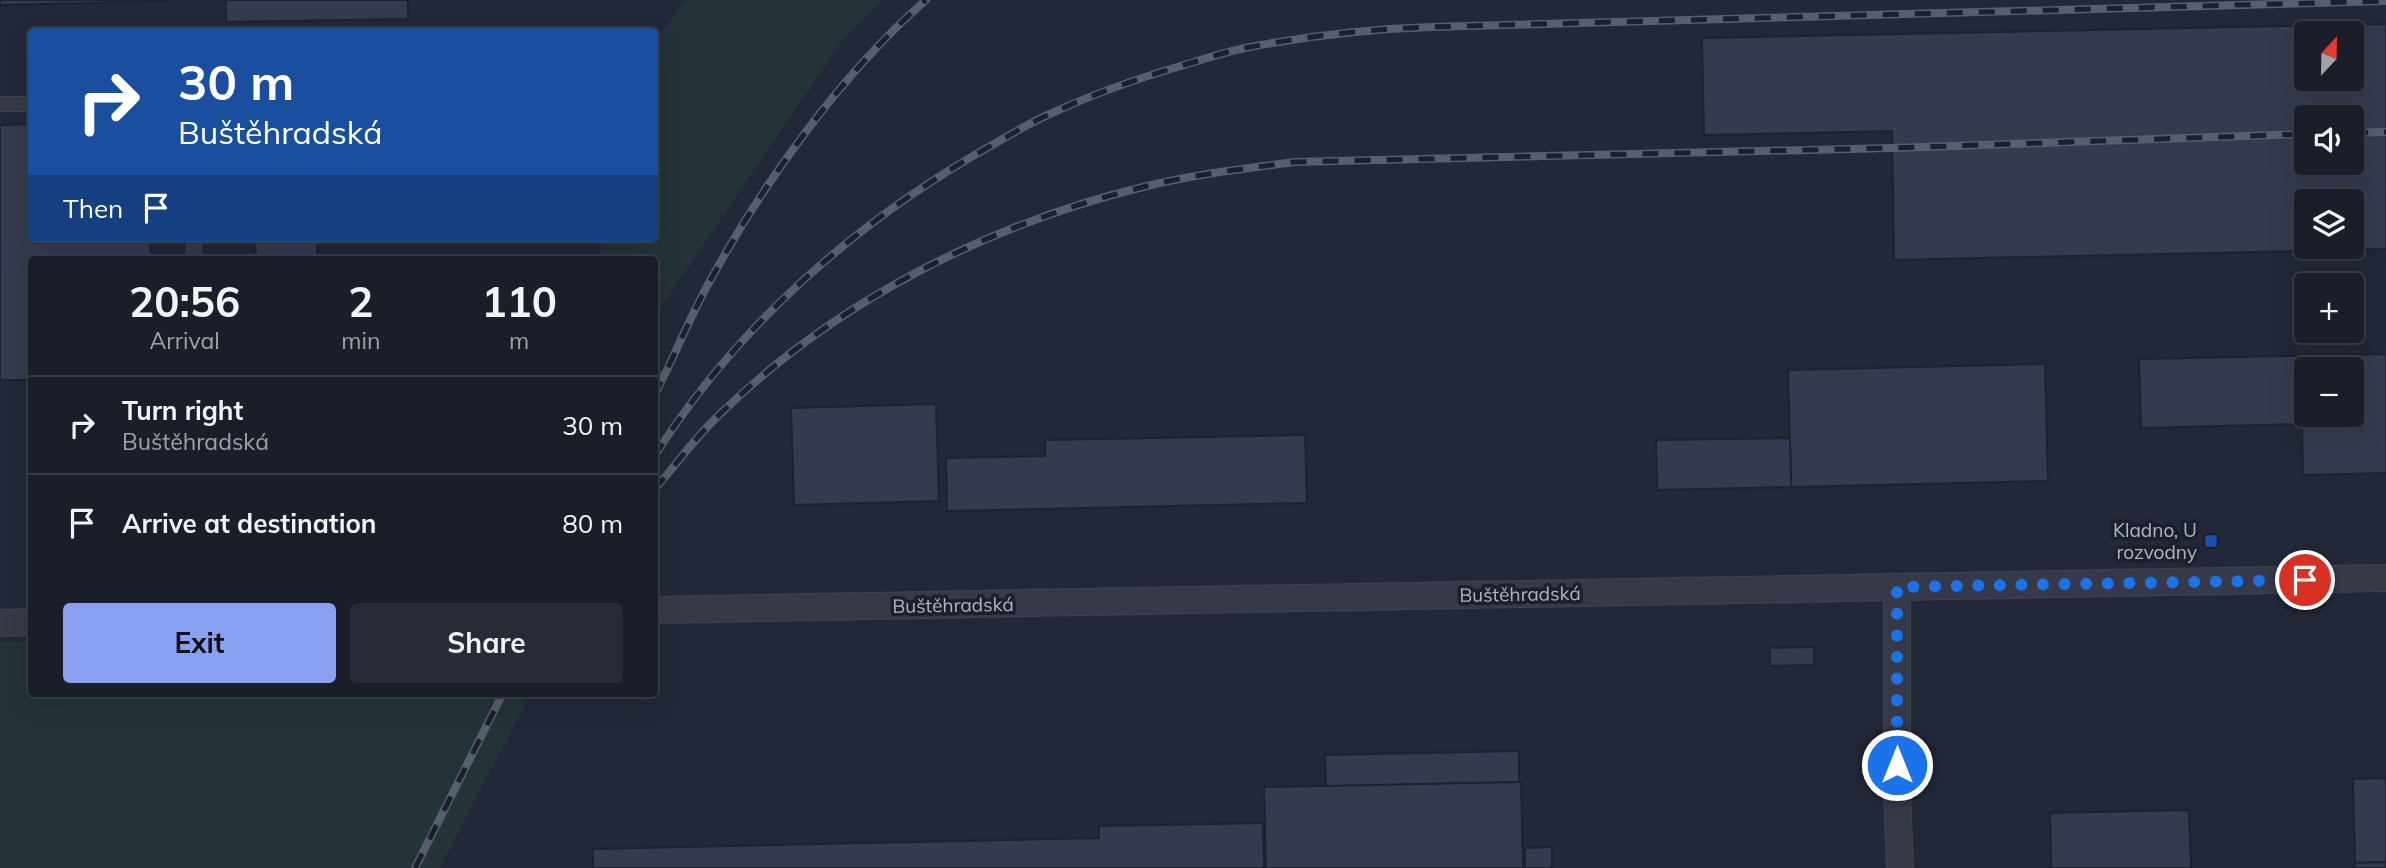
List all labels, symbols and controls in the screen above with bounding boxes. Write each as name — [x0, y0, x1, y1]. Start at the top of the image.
north arrow — [2294, 21, 2364, 91]
map controls — [2294, 21, 2364, 427]
text: 30 m — [178, 51, 294, 112]
icon: right — [63, 56, 154, 147]
button: sound — [2294, 105, 2364, 175]
text: Buštěhradská — [178, 112, 383, 152]
icon: arrive — [137, 189, 175, 227]
button: layers — [2294, 189, 2364, 259]
text: Then — [63, 192, 123, 225]
button: + — [2294, 273, 2364, 343]
text: 20:56 — [129, 275, 240, 328]
text: 2 — [348, 275, 373, 328]
text: 110 — [481, 275, 557, 328]
text: Arrival — [149, 326, 220, 355]
text: min — [341, 326, 380, 355]
text: m — [509, 326, 529, 355]
button: − — [2294, 357, 2364, 427]
text: Turn right — [122, 394, 243, 427]
icon: right — [63, 406, 101, 444]
text: 30 m — [562, 409, 623, 442]
text: Buštěhradská — [122, 427, 269, 456]
icon: arrive — [63, 504, 101, 542]
text: Arrive at destination — [122, 507, 377, 540]
text: 80 m — [562, 507, 623, 540]
place label: Kladno, U rozvodny — [2113, 518, 2197, 564]
marker: Kladno, U rozvodny — [2203, 533, 2219, 549]
pin — [2275, 550, 2335, 610]
icon: arrive — [2286, 561, 2324, 599]
street label: Buštěhradská — [1459, 581, 1581, 607]
street label: Buštěhradská — [892, 592, 1014, 618]
button: Exit — [63, 603, 336, 683]
button: Share — [350, 603, 623, 683]
position arrow — [1860, 728, 1934, 802]

